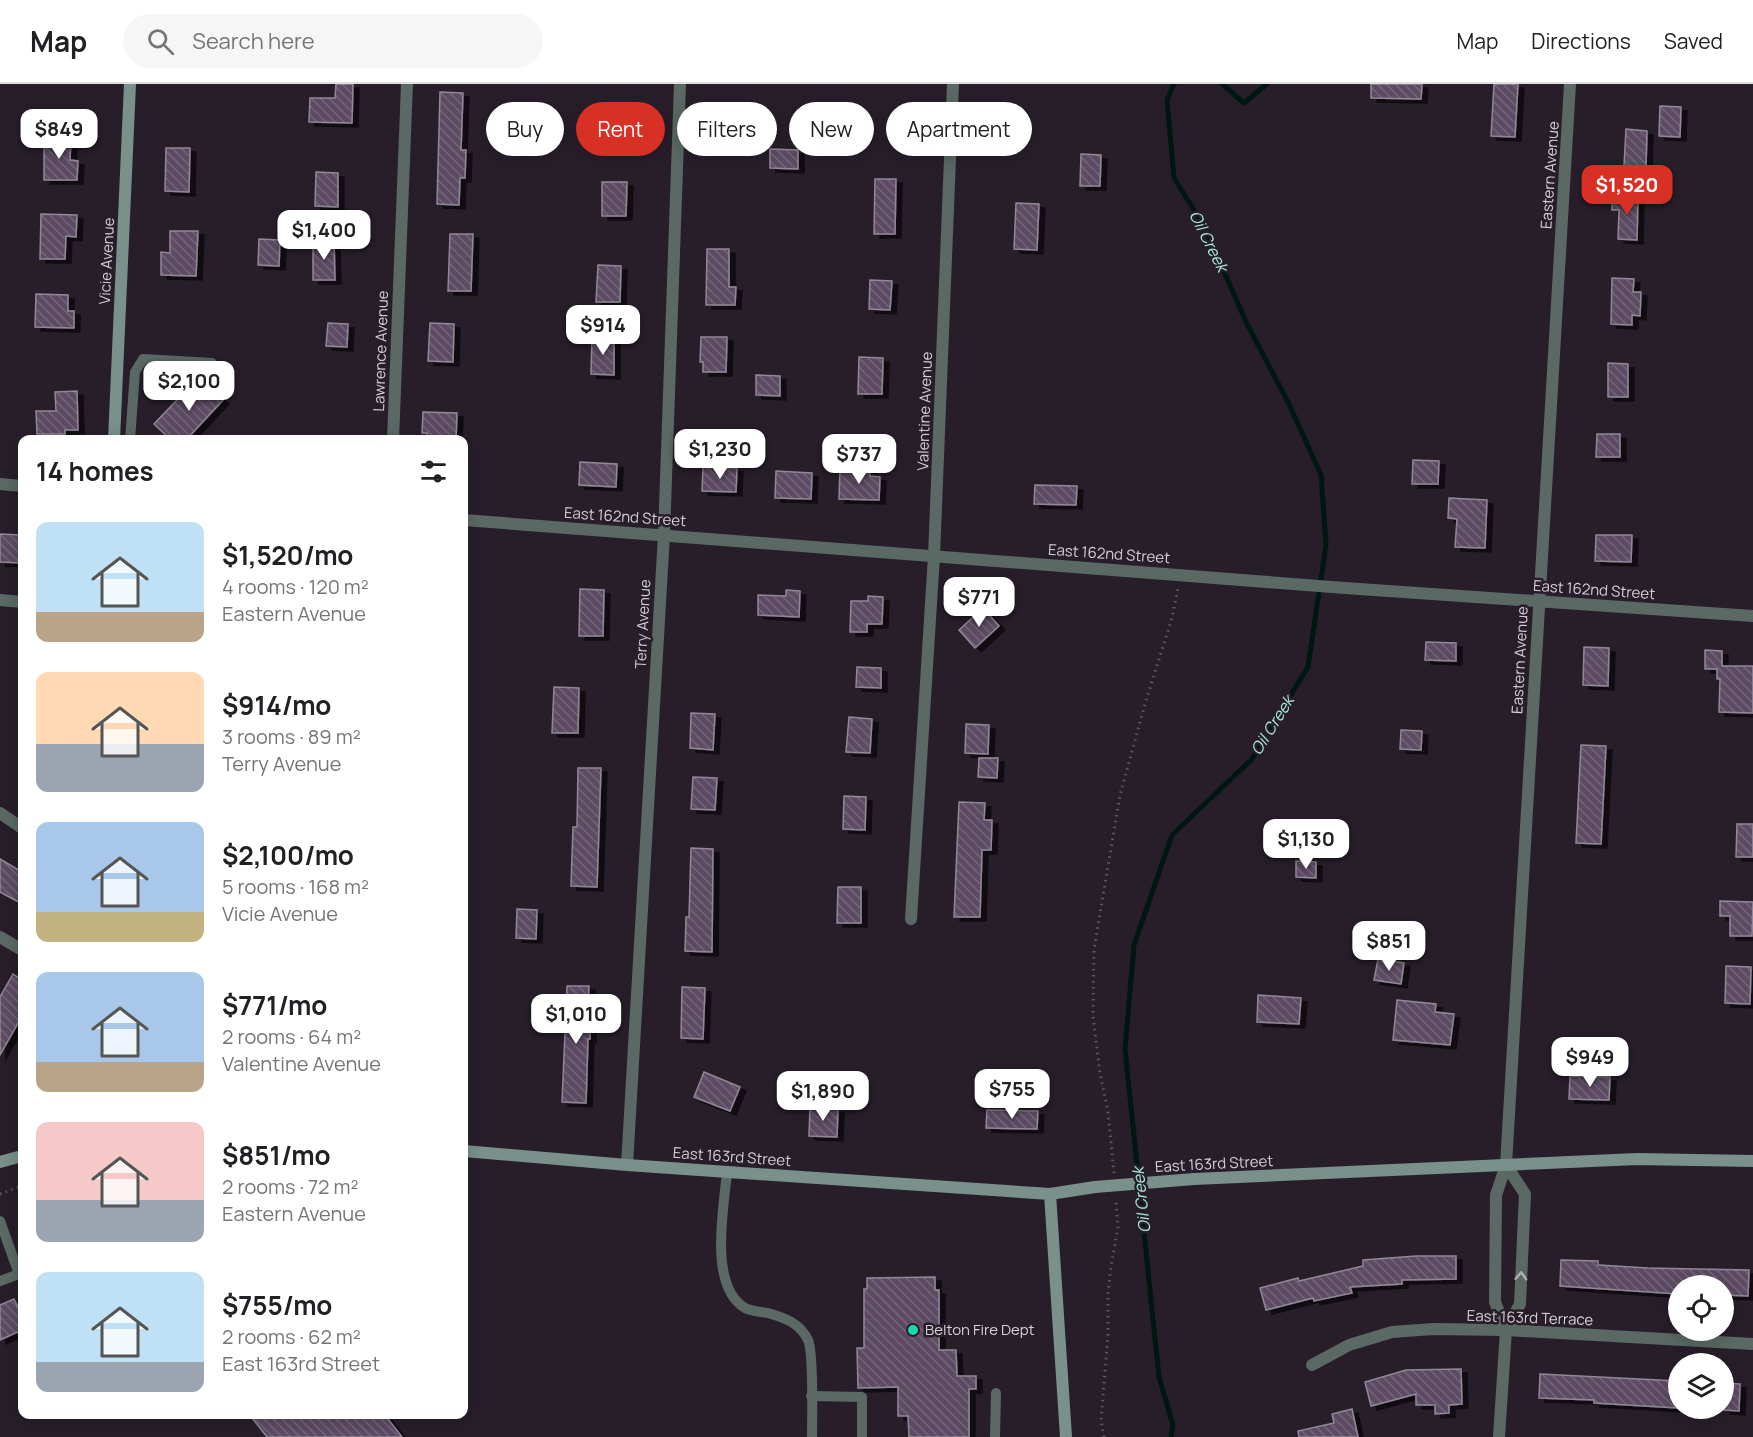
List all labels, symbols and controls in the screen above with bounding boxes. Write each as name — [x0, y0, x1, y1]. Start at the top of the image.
search box — [123, 14, 543, 68]
text: Map — [30, 22, 87, 60]
icon: search — [144, 25, 177, 58]
text: Search here — [192, 26, 315, 56]
text: Map — [1457, 27, 1498, 55]
text: Directions — [1531, 27, 1631, 55]
text: Saved — [1664, 27, 1723, 55]
chip: Buy — [486, 102, 564, 156]
chip: Rent — [576, 102, 665, 156]
chip: Filters — [677, 102, 777, 156]
chip: New — [789, 102, 874, 156]
chip: Apartment — [886, 102, 1032, 156]
pin: $849 — [23, 109, 95, 160]
text: $849 — [35, 115, 83, 142]
street label: Eastern Avenue — [1535, 120, 1564, 230]
pin: $1,520 — [1578, 165, 1676, 216]
text: $1,520 — [1596, 171, 1658, 198]
water label: Oil Creek — [1184, 207, 1235, 277]
pin: $1,400 — [275, 210, 373, 261]
text: $1,400 — [291, 216, 357, 243]
street label: Vicie Avenue — [94, 217, 119, 305]
street label: Lawrence Avenue — [368, 290, 393, 412]
pin: $914 — [567, 305, 639, 356]
text: $914 — [580, 311, 626, 338]
street label: Valentine Avenue — [912, 351, 937, 471]
pin: $2,100 — [140, 361, 238, 412]
text: $2,100 — [157, 367, 221, 394]
pin: $1,230 — [671, 429, 769, 480]
pin: $737 — [823, 434, 895, 485]
text: $1,230 — [688, 435, 752, 462]
text: $737 — [836, 440, 882, 467]
text: 14 homes — [36, 453, 154, 489]
icon: filters — [417, 455, 450, 488]
street label: East 162nd Street — [563, 502, 687, 531]
text: $1,520/mo — [222, 537, 353, 573]
street label: East 162nd Street — [1047, 539, 1171, 568]
icon: home — [84, 546, 156, 618]
text: 4 rooms · 120 m² — [222, 573, 369, 600]
street label: East 162nd Street — [1532, 575, 1656, 604]
pin: $771 — [943, 577, 1015, 628]
street label: Terry Avenue — [630, 579, 655, 669]
text: $771 — [958, 583, 1000, 610]
text: Eastern Avenue — [222, 600, 366, 627]
street label: Eastern Avenue — [1506, 605, 1533, 714]
text: $914/mo — [222, 687, 331, 723]
water label: Oil Creek — [1245, 689, 1300, 759]
icon: home — [84, 696, 156, 768]
text: 3 rooms · 89 m² — [222, 723, 361, 750]
text: Terry Avenue — [222, 750, 341, 777]
pin: $1,130 — [1257, 819, 1355, 870]
text: $1,130 — [1277, 825, 1335, 852]
text: $2,100/mo — [222, 837, 354, 873]
icon: home — [84, 846, 156, 918]
text: 5 rooms · 168 m² — [222, 873, 369, 900]
text: Vicie Avenue — [222, 900, 338, 927]
pin: $851 — [1353, 921, 1425, 972]
text: $851 — [1366, 927, 1412, 954]
text: $771/mo — [222, 987, 327, 1023]
pin: $1,010 — [527, 994, 625, 1045]
icon: home — [84, 996, 156, 1068]
text: $1,010 — [545, 1000, 607, 1027]
text: 2 rooms · 64 m² — [222, 1023, 361, 1050]
pin: $949 — [1554, 1037, 1626, 1088]
text: $949 — [1565, 1043, 1615, 1070]
text: Valentine Avenue — [222, 1050, 381, 1077]
pin: $755 — [976, 1069, 1048, 1120]
pin: $1,890 — [774, 1071, 872, 1122]
text: $755 — [989, 1075, 1035, 1102]
text: $1,890 — [791, 1077, 855, 1104]
text: $851/mo — [222, 1137, 331, 1173]
street label: East 163rd Street — [672, 1142, 792, 1171]
icon: home — [84, 1146, 156, 1218]
street label: East 163rd Street — [1154, 1150, 1274, 1177]
water label: Oil Creek — [1126, 1164, 1155, 1234]
text: 2 rooms · 72 m² — [222, 1173, 358, 1200]
text: Eastern Avenue — [222, 1200, 366, 1227]
one-way arrow — [1515, 1271, 1528, 1280]
map controls — [1668, 1275, 1734, 1419]
button: locate — [1668, 1275, 1734, 1341]
text: $755/mo — [222, 1287, 332, 1323]
icon: home — [84, 1296, 156, 1368]
street label: East 163rd Terrace — [1466, 1305, 1594, 1330]
place label: Belton Fire Dept — [925, 1319, 1035, 1340]
text: 2 rooms · 62 m² — [222, 1323, 361, 1350]
marker: Belton Fire Dept — [906, 1323, 920, 1337]
text: East 163rd Street — [222, 1350, 380, 1377]
button: layers — [1668, 1353, 1734, 1419]

